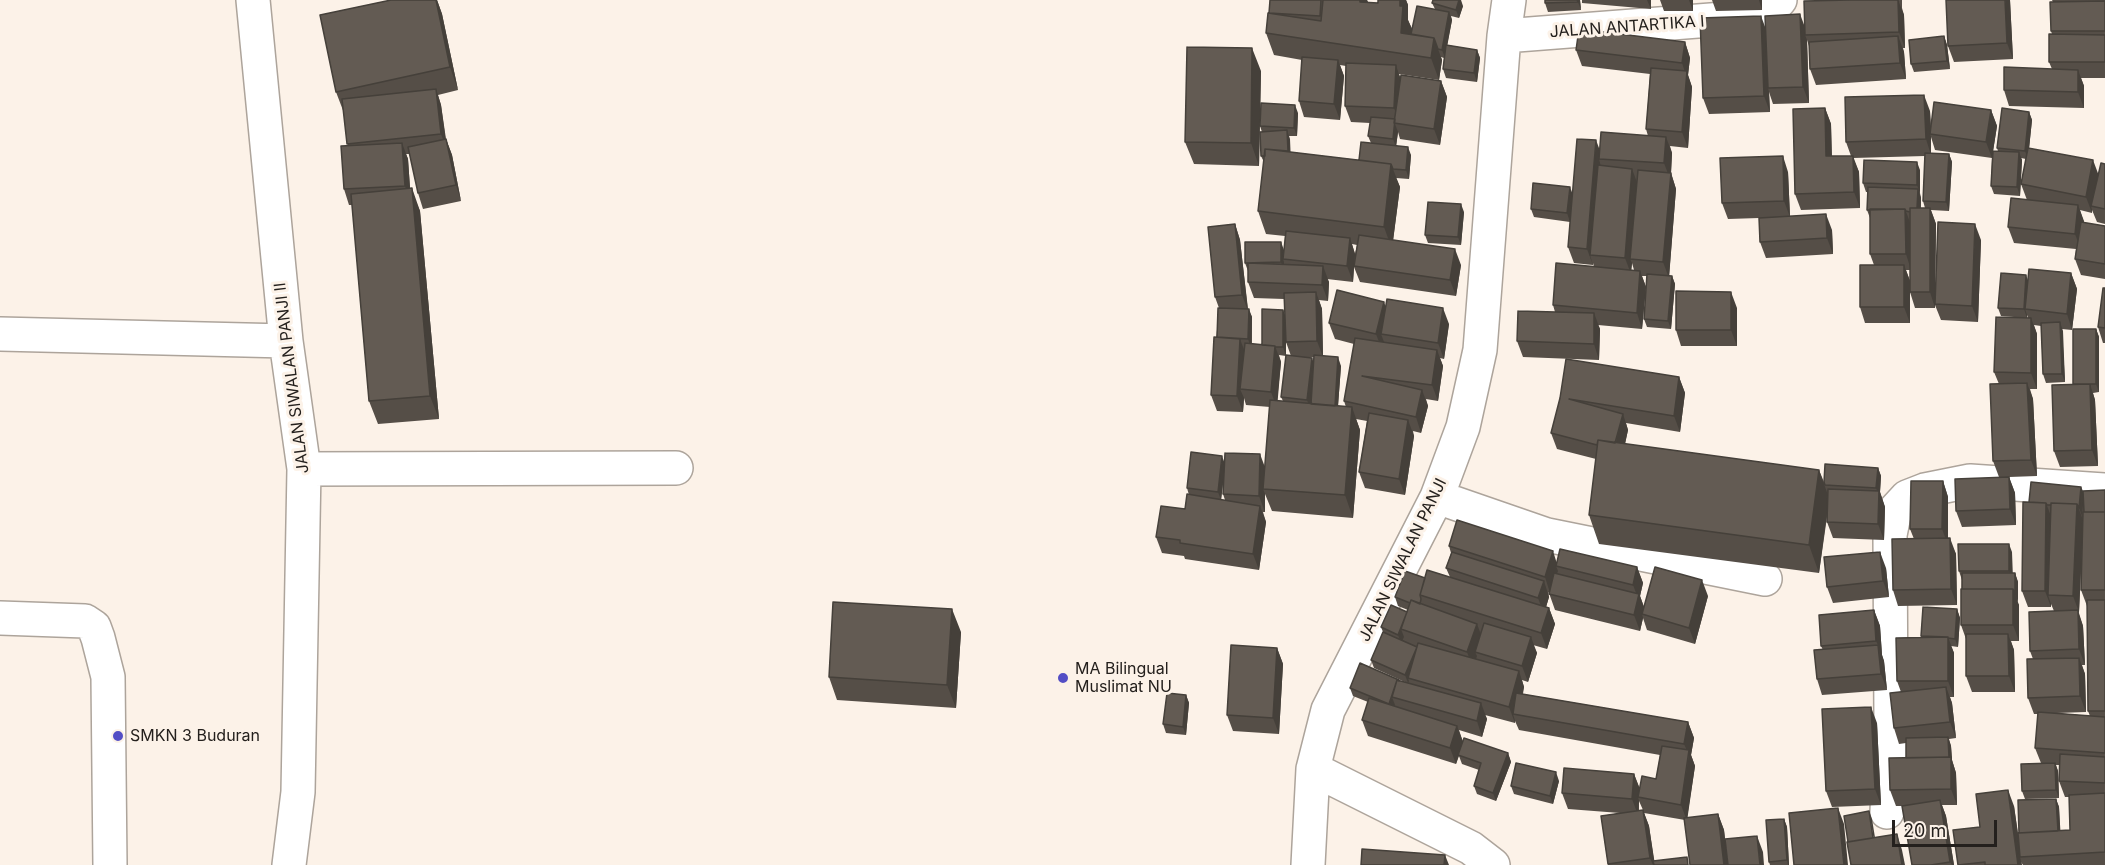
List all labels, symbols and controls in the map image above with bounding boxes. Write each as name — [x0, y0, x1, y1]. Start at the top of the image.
street label: JALAN ANTARTIKA I — [1549, 12, 1705, 42]
street label: JALAN SIWALAN PANJI II — [271, 281, 313, 475]
street label: JALAN SIWALAN PANJI — [1355, 475, 1451, 645]
place label: MA Bilingual Muslimat NU — [1075, 659, 1172, 697]
marker: MA Bilingual Muslimat NU — [1056, 671, 1070, 685]
place label: SMKN 3 Buduran — [130, 726, 260, 746]
marker: SMKN 3 Buduran — [111, 729, 125, 743]
scale bar — [1895, 808, 2000, 846]
text: 20 m — [1903, 820, 1946, 841]

